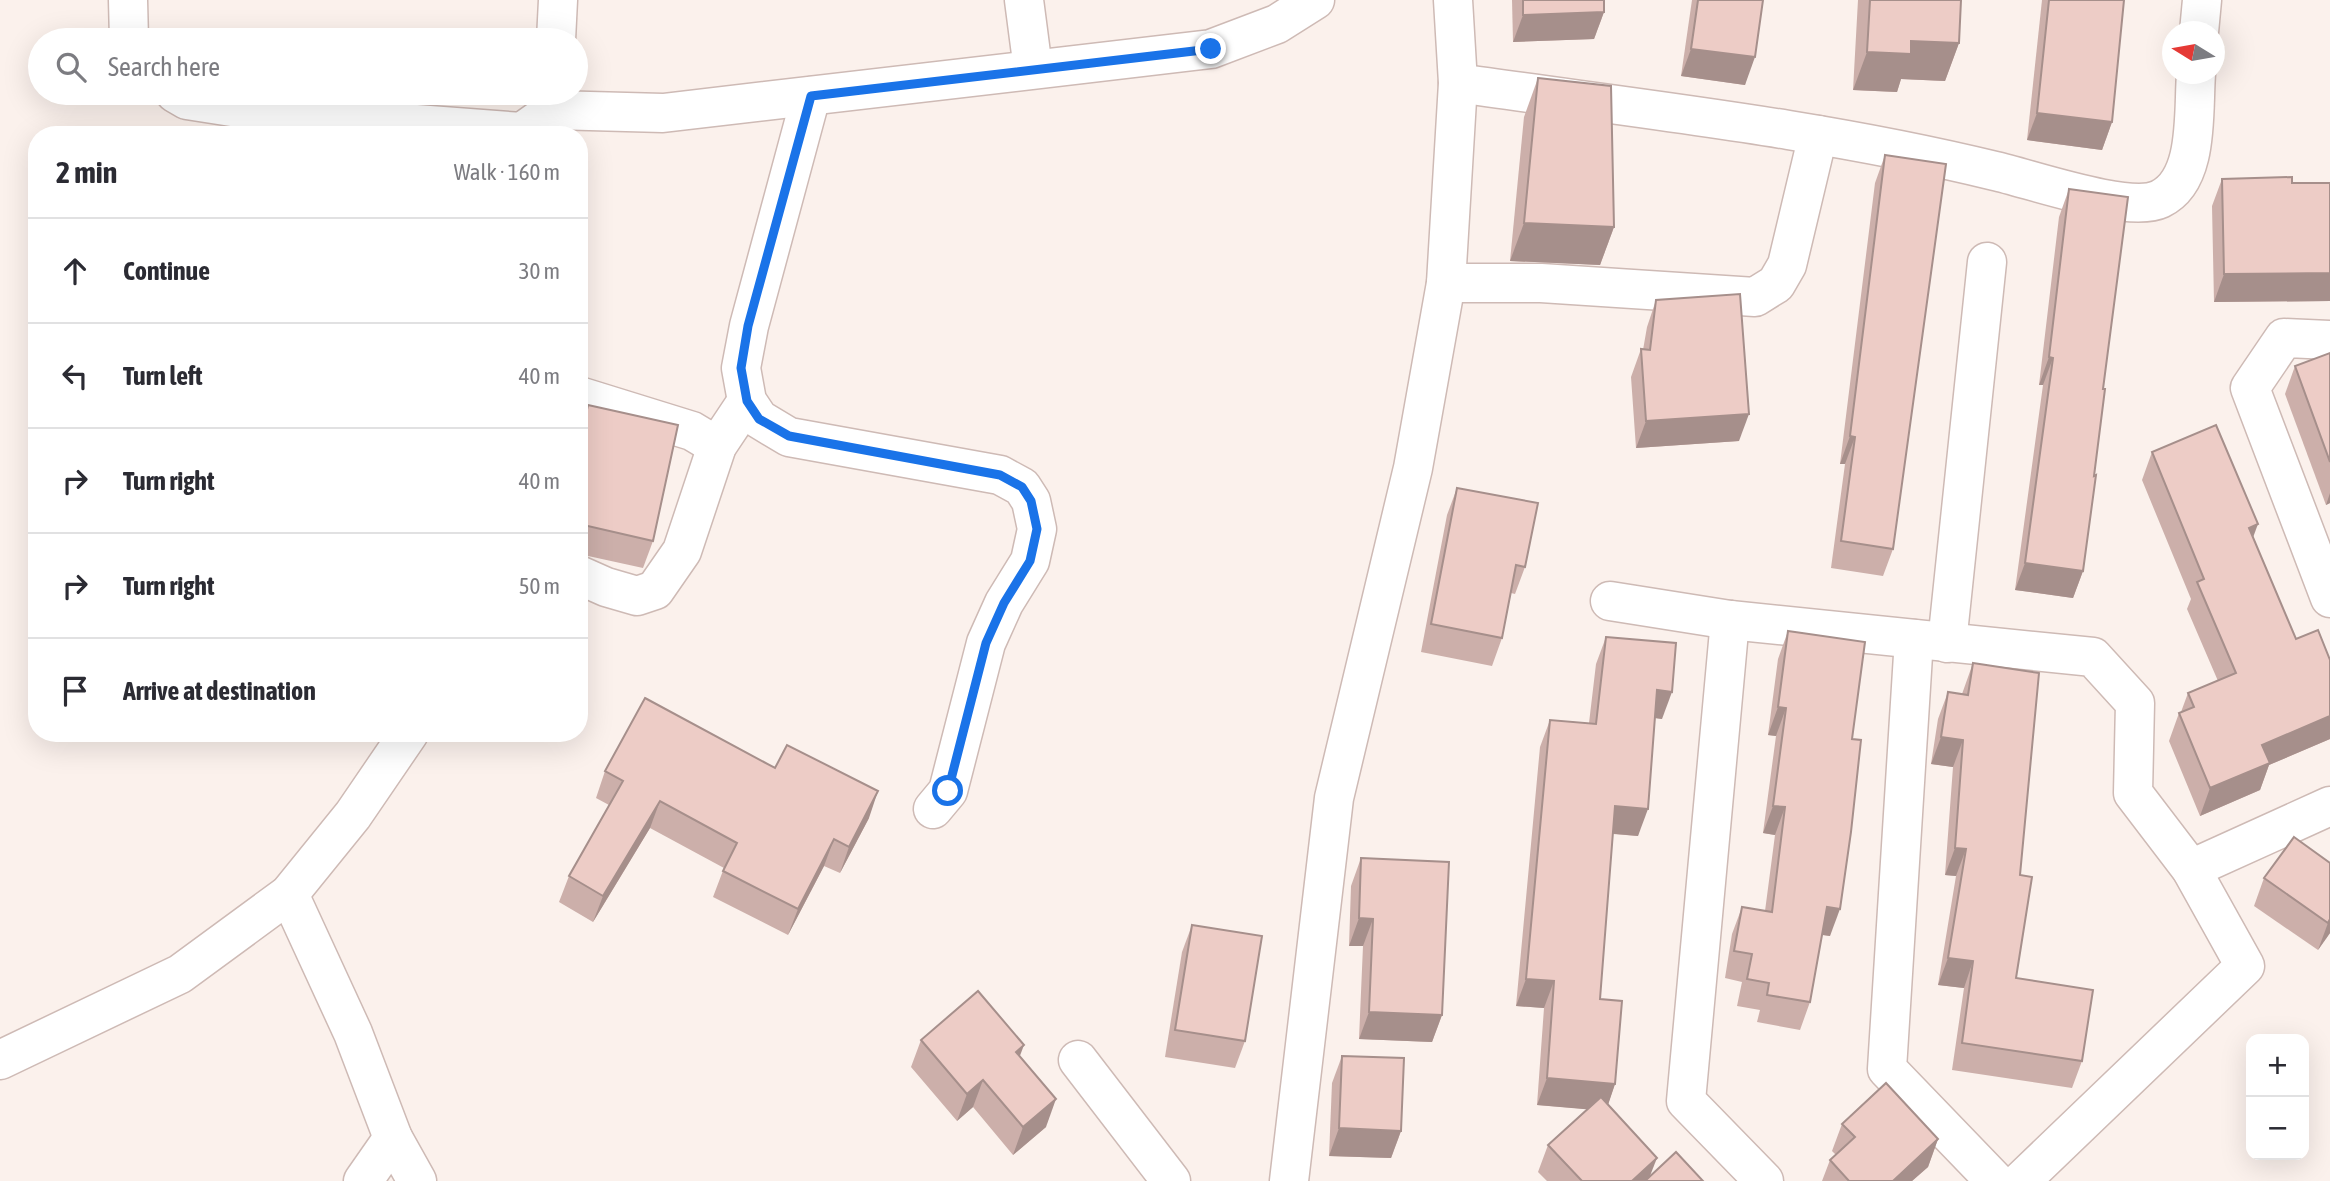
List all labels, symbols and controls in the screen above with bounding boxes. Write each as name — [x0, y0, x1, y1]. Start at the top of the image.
north arrow — [2162, 21, 2225, 84]
search box — [28, 28, 588, 105]
route end — [1195, 33, 1226, 64]
icon: search — [52, 48, 90, 86]
text: Search here — [108, 52, 220, 82]
text: 2 min — [56, 155, 117, 189]
text: Walk · 160 m — [454, 159, 560, 185]
icon: ahead — [56, 252, 94, 290]
text: Continue — [123, 256, 210, 286]
text: 30 m — [519, 258, 560, 284]
icon: left — [56, 357, 94, 395]
text: Turn left — [123, 361, 203, 391]
text: 40 m — [519, 363, 560, 389]
icon: right — [56, 462, 94, 500]
text: Turn right — [123, 466, 214, 496]
text: 40 m — [519, 468, 560, 494]
icon: right — [56, 567, 94, 605]
text: Turn right — [123, 571, 214, 601]
text: 50 m — [519, 573, 560, 599]
icon: arrive — [56, 672, 94, 710]
text: Arrive at destination — [123, 676, 316, 706]
route start — [932, 775, 963, 806]
map controls — [2246, 1034, 2309, 1160]
button: + — [2246, 1034, 2309, 1097]
button: − — [2246, 1097, 2309, 1160]

